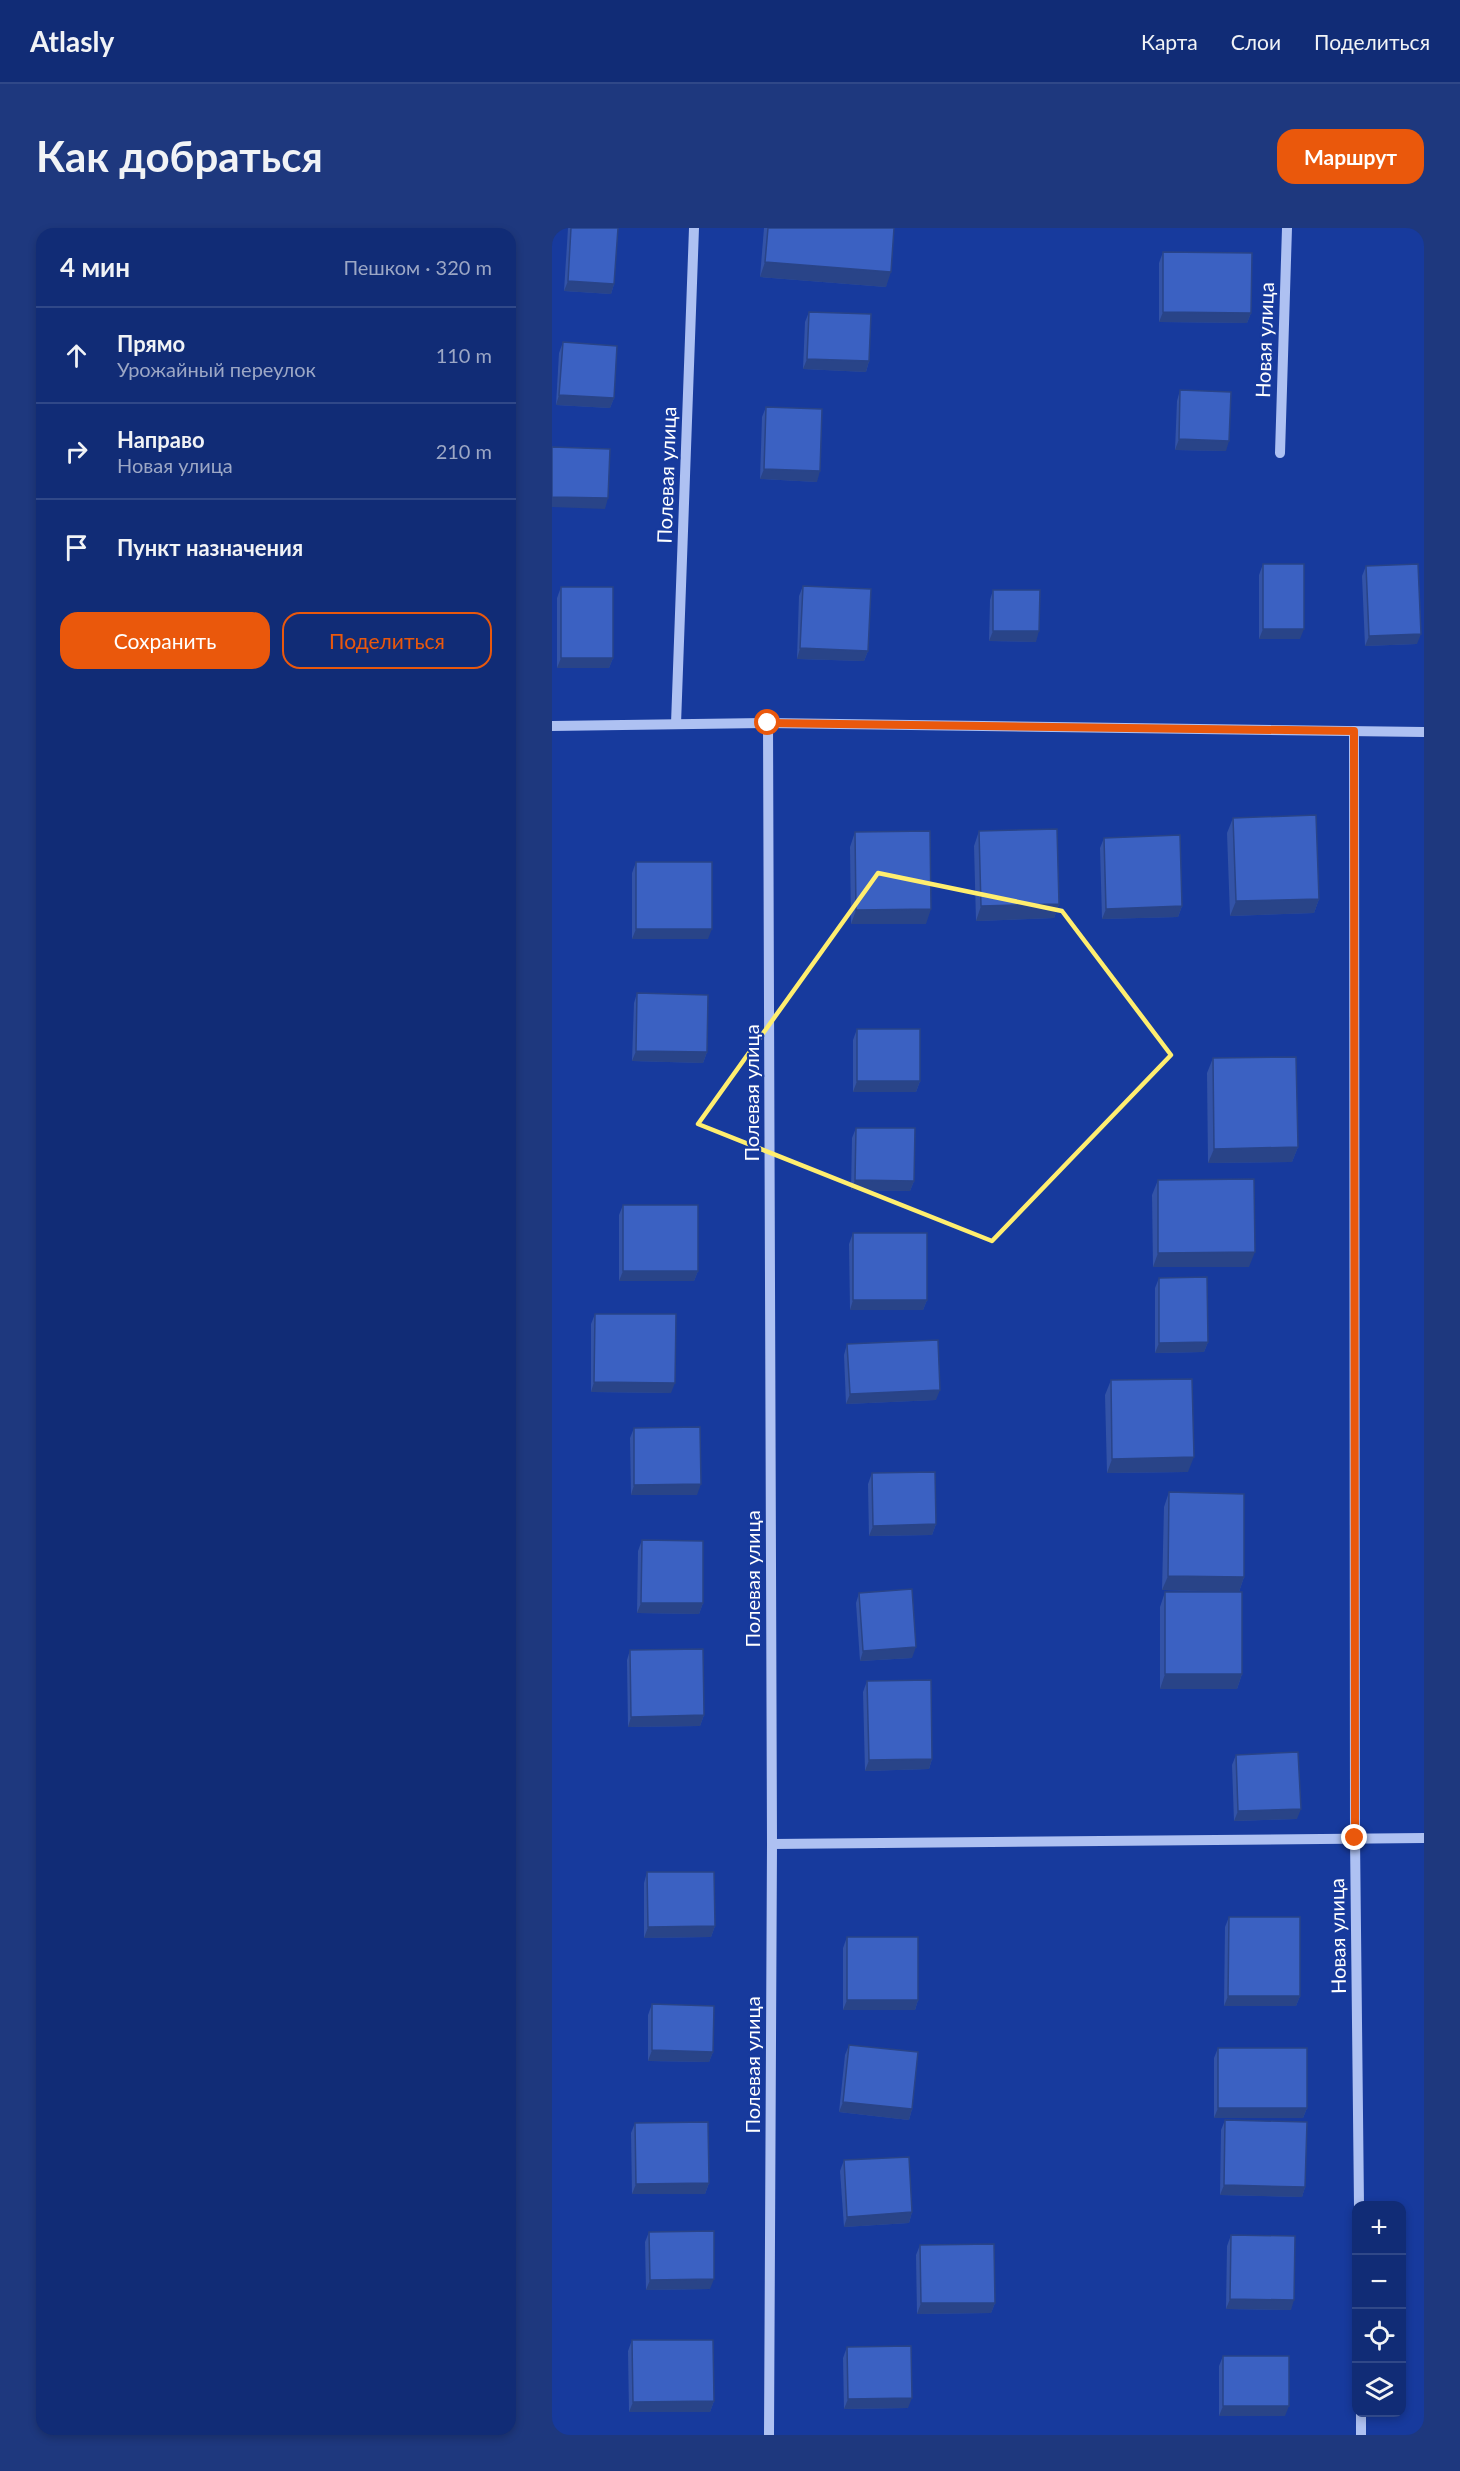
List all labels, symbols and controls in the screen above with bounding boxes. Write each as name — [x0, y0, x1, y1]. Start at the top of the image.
text: Atlasly — [30, 24, 114, 58]
text: Карта — [1141, 29, 1198, 54]
text: Слои — [1231, 29, 1281, 54]
text: Поделиться — [1314, 29, 1430, 54]
button: Маршрут — [1277, 129, 1424, 184]
text: Как добраться — [36, 131, 323, 181]
text: 4 мин — [60, 251, 130, 283]
text: Пешком · 320 m — [343, 255, 492, 279]
street label: Новая улица — [1250, 282, 1278, 398]
text: Прямо — [117, 330, 185, 357]
icon: ahead — [60, 339, 93, 372]
text: 110 m — [436, 343, 492, 367]
text: Урожайный переулок — [117, 357, 316, 381]
street label: Полевая улица — [652, 406, 680, 544]
text: Направо — [117, 426, 205, 453]
icon: right — [60, 435, 93, 468]
text: 210 m — [436, 439, 492, 463]
text: Новая улица — [117, 453, 233, 477]
icon: arrive — [60, 531, 93, 564]
text: Пункт назначения — [117, 534, 303, 561]
button: Сохранить — [60, 612, 270, 669]
button: Поделиться — [282, 612, 492, 669]
route start — [754, 709, 780, 735]
street label: Полевая улица — [739, 1024, 763, 1162]
street label: Полевая улица — [740, 1510, 764, 1648]
route end — [1341, 1824, 1367, 1850]
street label: Новая улица — [1324, 1878, 1350, 1994]
street label: Полевая улица — [740, 1996, 764, 2134]
map controls — [1352, 2201, 1406, 2417]
button: + — [1352, 2201, 1406, 2255]
button: − — [1352, 2255, 1406, 2309]
button: locate — [1352, 2309, 1406, 2363]
button: layers — [1352, 2363, 1406, 2417]

